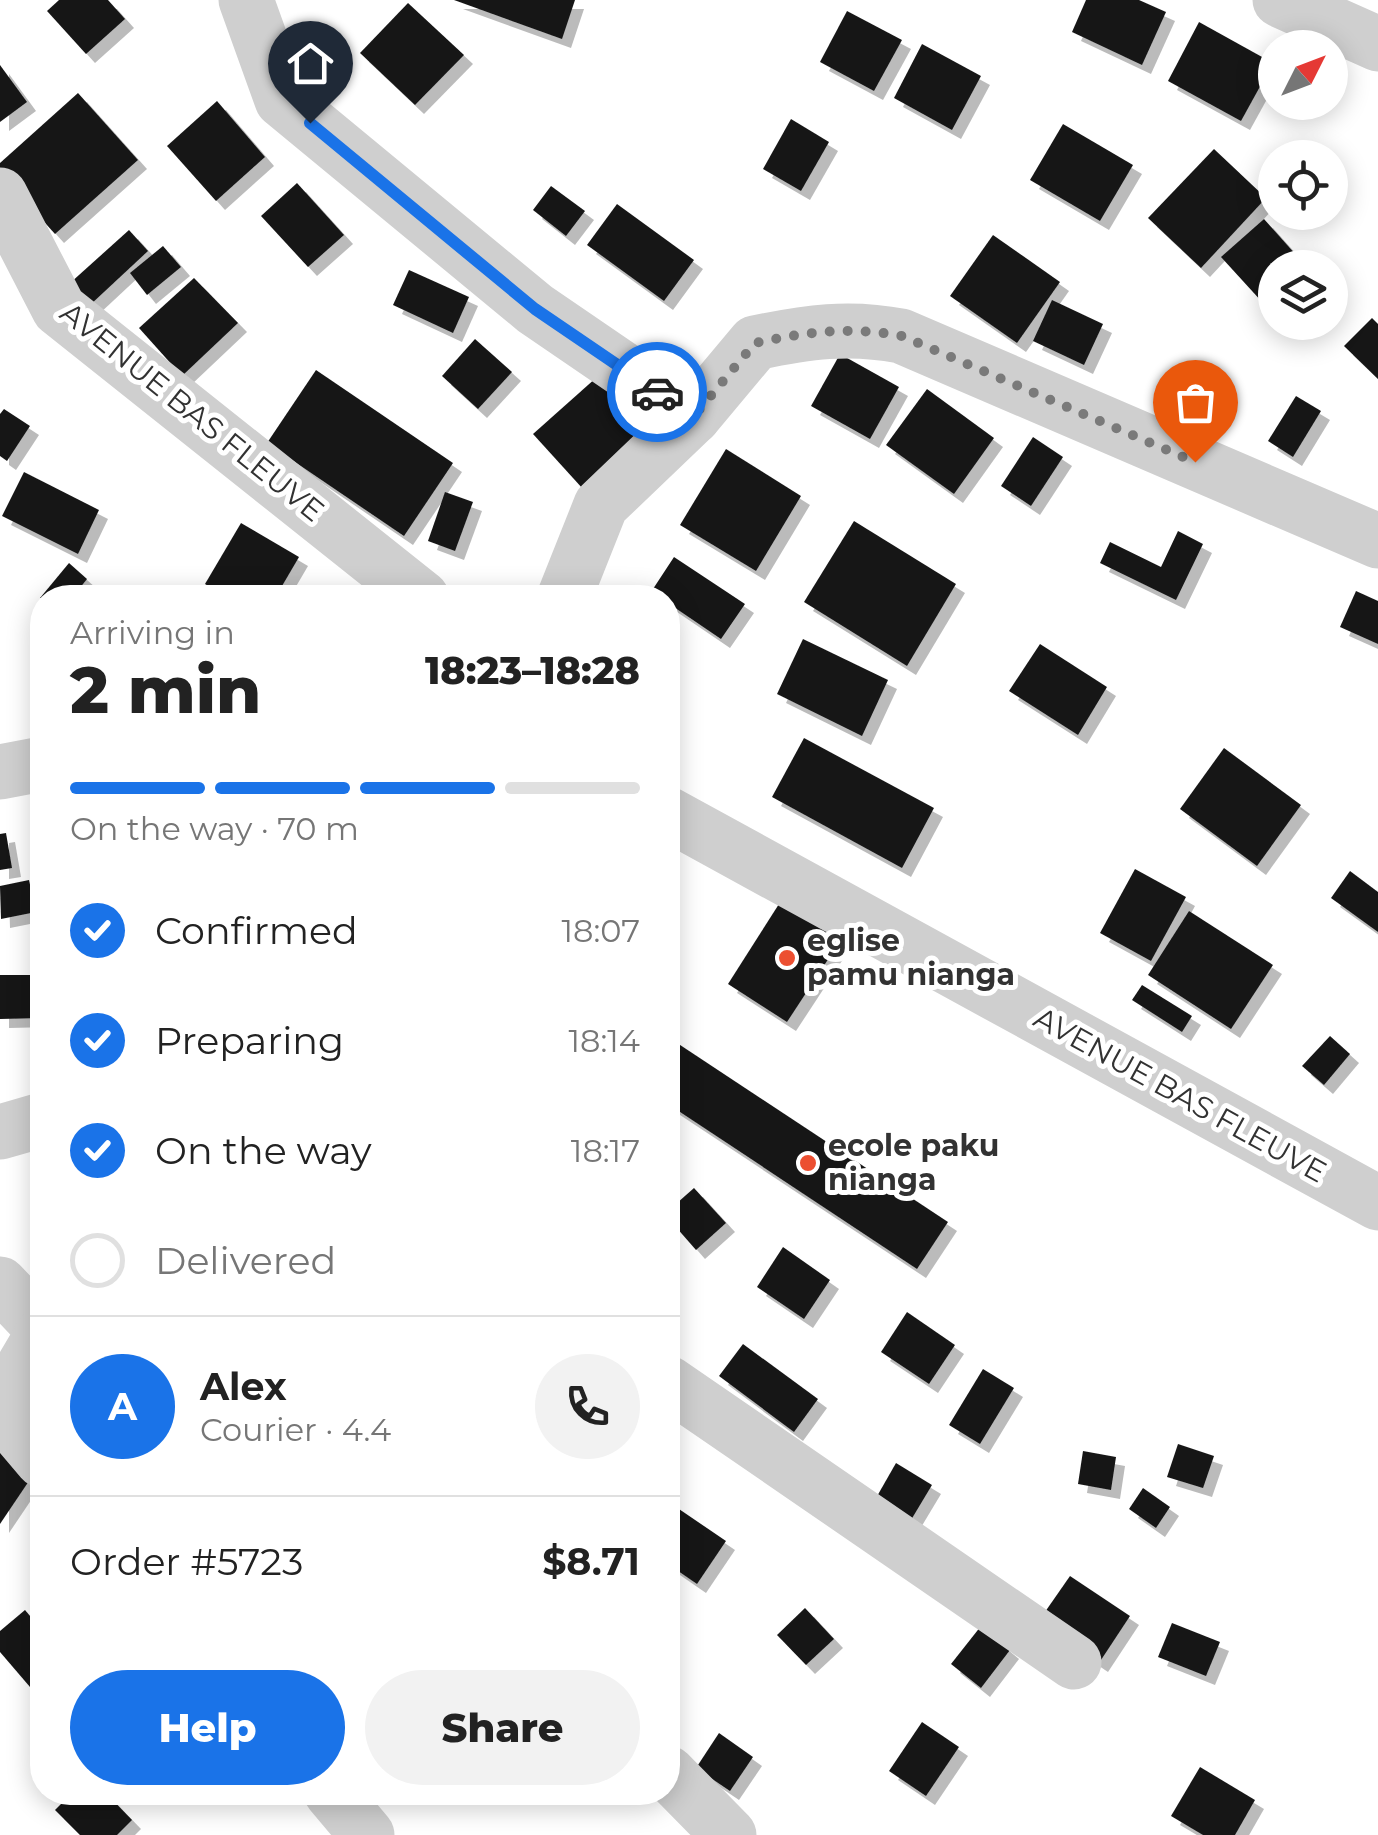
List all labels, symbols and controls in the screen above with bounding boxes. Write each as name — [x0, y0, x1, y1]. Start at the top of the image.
pin — [268, 21, 353, 124]
north arrow — [1258, 30, 1348, 120]
map controls — [1258, 30, 1348, 340]
icon: home — [283, 36, 338, 91]
button: locate — [1258, 140, 1348, 230]
button: layers — [1258, 250, 1348, 340]
street label: AVENUE BAS FLEUVE — [53, 294, 332, 529]
courier — [607, 342, 707, 442]
pin — [1153, 360, 1238, 463]
icon: car — [630, 365, 685, 420]
icon: bag — [1168, 375, 1223, 430]
text: Arriving in — [70, 613, 235, 652]
text: 18:23–18:28 — [425, 647, 640, 694]
text: 2 min — [70, 650, 261, 729]
text: On the way · 70 m — [70, 809, 359, 848]
icon: check — [70, 903, 125, 958]
text: Confirmed — [155, 907, 358, 954]
text: 18:07 — [561, 911, 640, 950]
place label: eglise pamu nianga — [807, 922, 1015, 993]
marker: eglise pamu nianga — [776, 947, 798, 969]
street label: AVENUE BAS FLEUVE — [1028, 999, 1333, 1190]
icon: check — [70, 1013, 125, 1068]
text: Preparing — [155, 1017, 344, 1064]
text: 18:14 — [569, 1021, 640, 1060]
icon: check — [70, 1123, 125, 1178]
text: On the way — [155, 1127, 372, 1174]
place label: ecole paku nianga — [828, 1127, 999, 1198]
text: 18:17 — [571, 1131, 640, 1170]
marker: ecole paku nianga — [797, 1152, 819, 1174]
text: Delivered — [155, 1237, 336, 1284]
button: phone — [535, 1354, 640, 1459]
text: Alex — [200, 1363, 287, 1410]
text: A — [108, 1383, 137, 1430]
text: Courier · 4.4 — [200, 1410, 391, 1449]
text: Order #5723 — [70, 1538, 303, 1585]
text: $8.71 — [542, 1538, 640, 1585]
button: Help — [70, 1670, 345, 1785]
button: Share — [365, 1670, 640, 1785]

